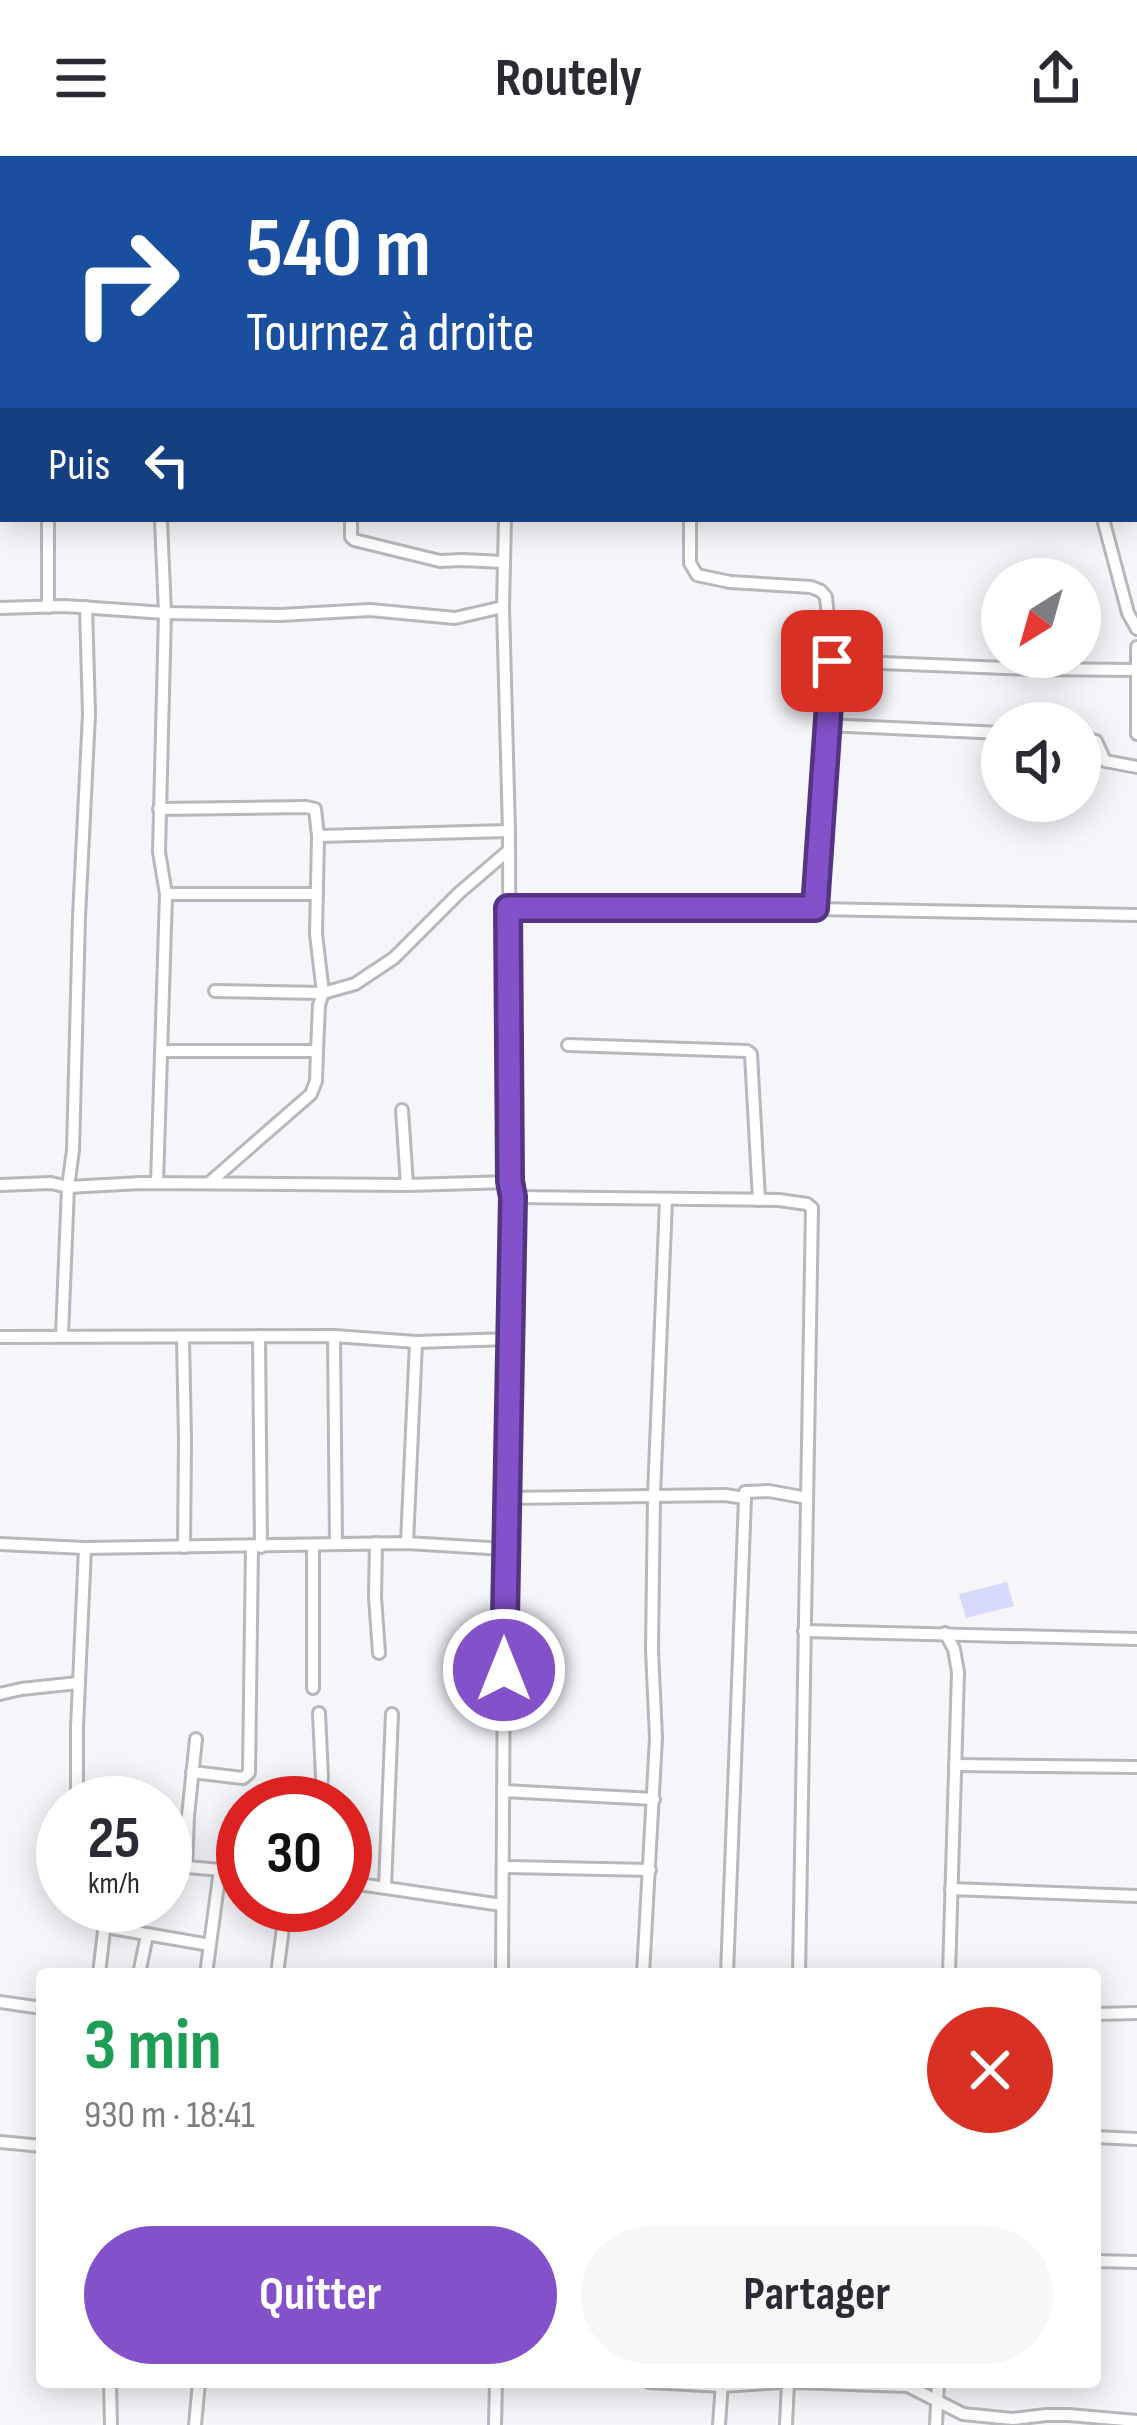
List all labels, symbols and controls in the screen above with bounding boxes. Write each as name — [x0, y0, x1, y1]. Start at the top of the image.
icon: menu — [48, 45, 114, 111]
icon: share — [1023, 45, 1089, 111]
text: Routely — [495, 46, 642, 111]
text: 540 m — [246, 199, 431, 300]
icon: right — [48, 204, 204, 360]
text: Tournez à droite — [246, 301, 534, 366]
icon: left — [134, 432, 200, 498]
text: Puis — [48, 438, 110, 493]
north arrow — [981, 558, 1101, 678]
map controls — [981, 558, 1101, 822]
pin — [781, 610, 883, 712]
icon: arrive — [799, 628, 865, 694]
button: sound — [981, 702, 1101, 822]
position arrow — [441, 1607, 567, 1733]
speed limit sign: 30 — [216, 1776, 372, 1932]
text: 25 — [88, 1803, 140, 1875]
text: km/h — [88, 1866, 140, 1902]
text: 3 min — [84, 2003, 222, 2090]
button: close — [927, 2007, 1053, 2133]
text: 930 m · 18:41 — [84, 2092, 255, 2139]
button: Quitter — [84, 2226, 557, 2364]
button: Partager — [581, 2226, 1053, 2364]

